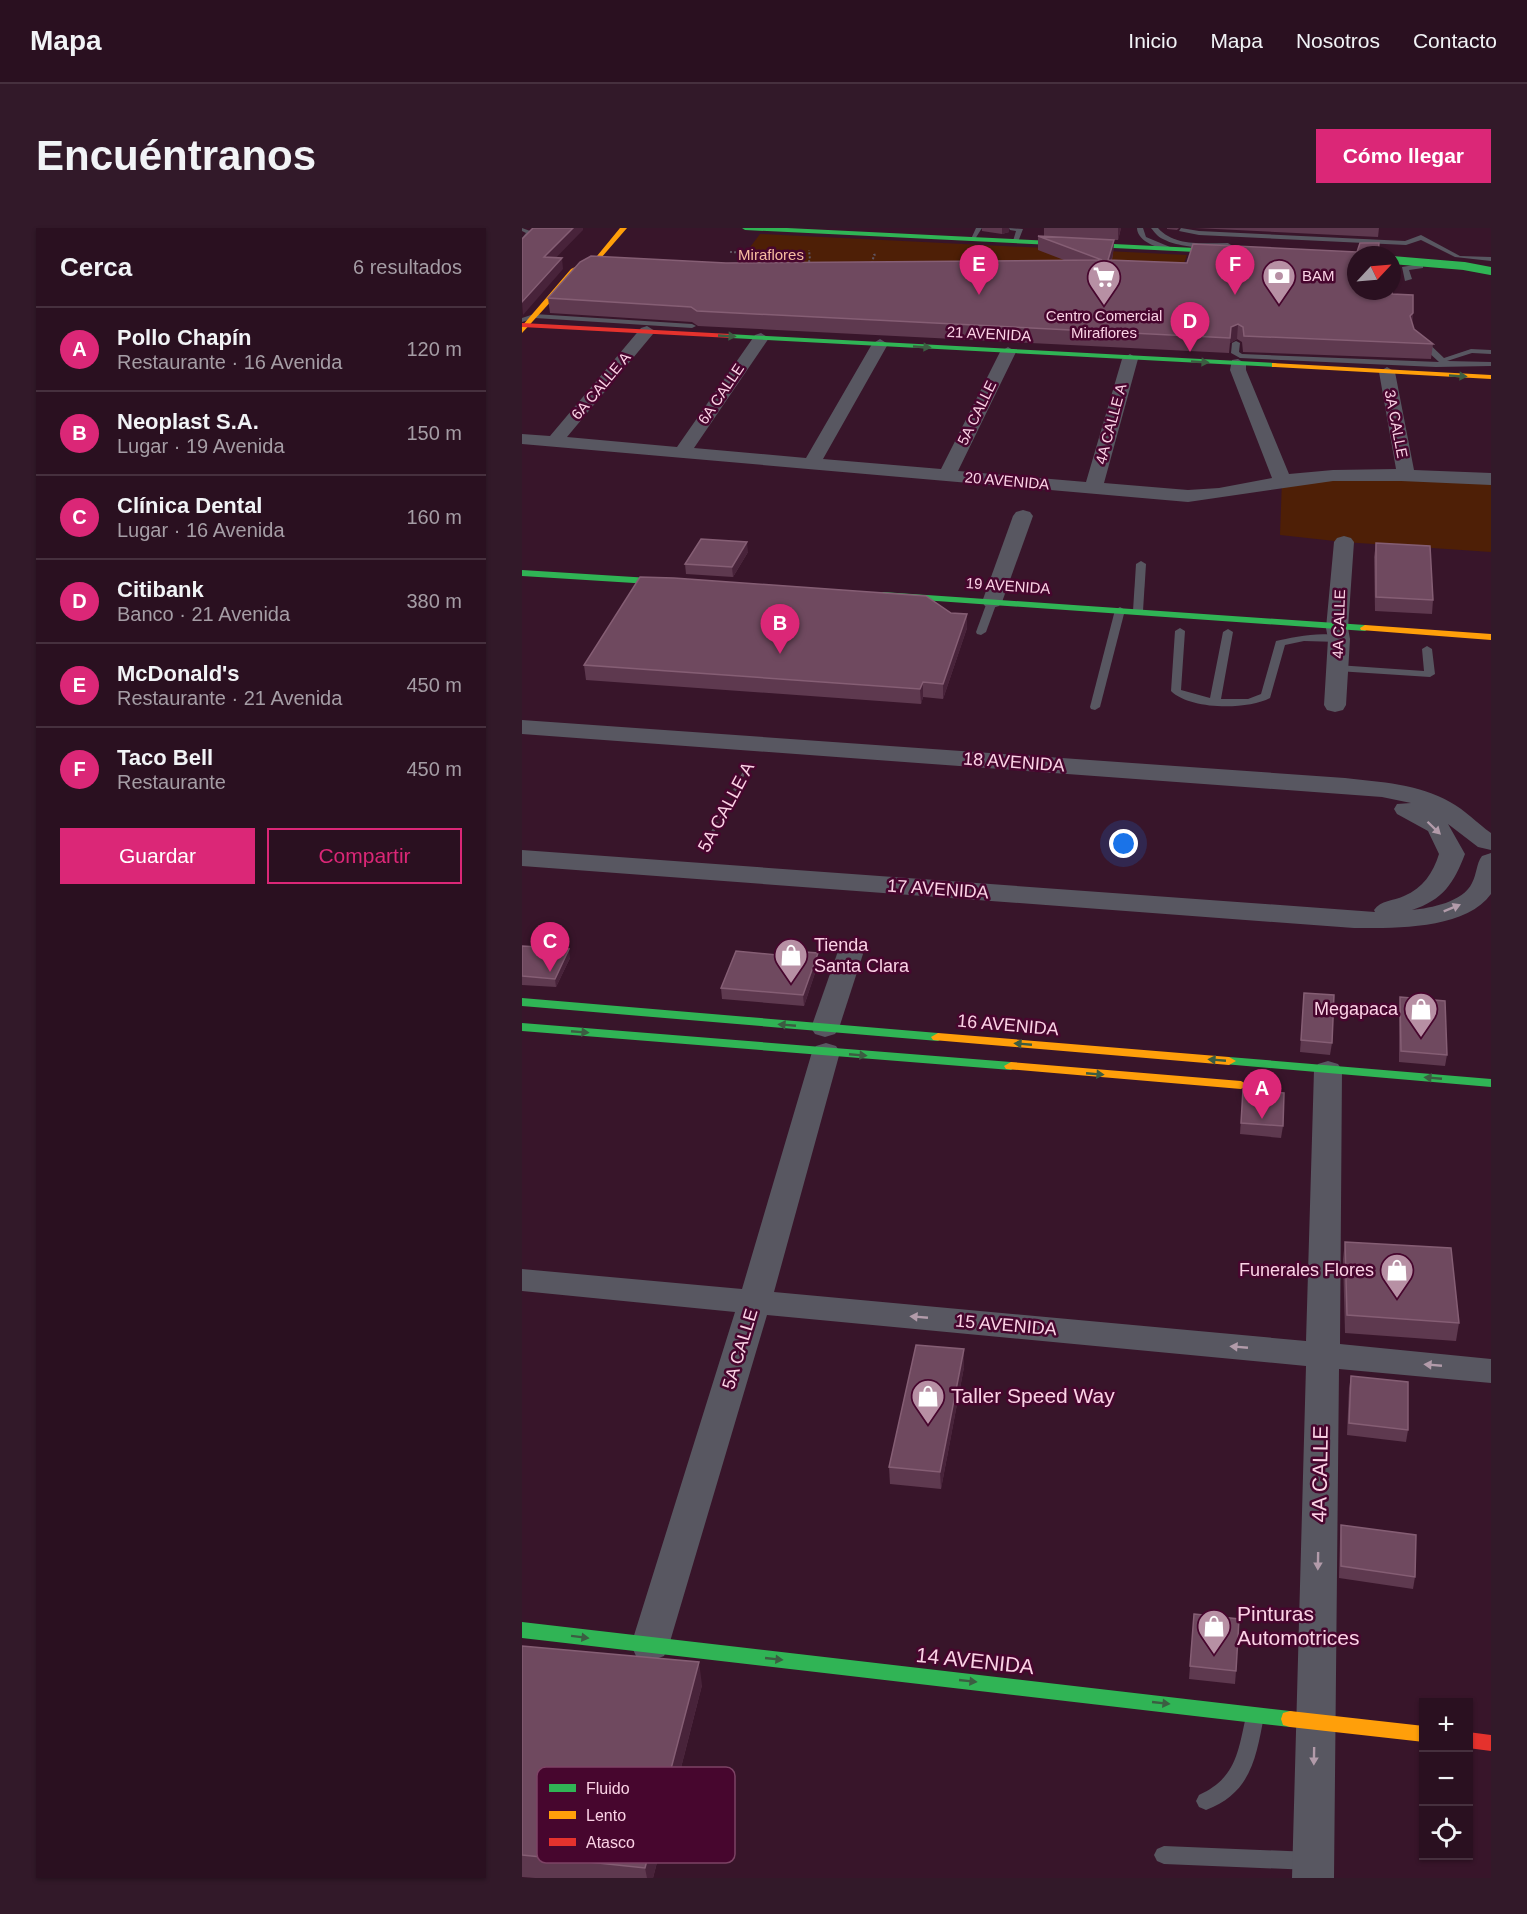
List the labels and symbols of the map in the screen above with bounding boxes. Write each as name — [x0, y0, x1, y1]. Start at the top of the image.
pin: E — [960, 245, 998, 295]
pin: F — [1216, 245, 1254, 295]
park label: Miraflores — [738, 246, 804, 263]
north arrow — [1347, 246, 1401, 300]
bank icon: BAM — [1261, 258, 1297, 305]
supermarket icon: Centro Comercial Miraflores — [1086, 259, 1122, 306]
place label: BAM — [1302, 267, 1335, 284]
pin: D — [1170, 302, 1210, 352]
place label: Centro Comercial Miraflores — [1046, 307, 1162, 341]
street label: 21 AVENIDA — [946, 323, 1032, 344]
one-way arrow — [718, 331, 737, 341]
one-way arrow — [912, 342, 931, 351]
street label: 6A CALLE A — [568, 349, 634, 423]
one-way arrow — [1191, 358, 1210, 367]
street label: 6A CALLE — [694, 360, 747, 427]
one-way arrow — [1449, 371, 1468, 380]
street label: 5A CALLE — [954, 378, 999, 448]
street label: 4A CALLE A — [1092, 382, 1129, 466]
street label: 3A CALLE — [1382, 388, 1411, 459]
street label: 20 AVENIDA — [964, 468, 1050, 493]
street label: 19 AVENIDA — [965, 574, 1051, 597]
street label: 4A CALLE — [1329, 589, 1348, 659]
pin: B — [760, 604, 800, 654]
street label: 18 AVENIDA — [963, 748, 1065, 776]
street label: 5A CALLE A — [694, 759, 758, 855]
one-way arrow — [1427, 821, 1442, 835]
your location — [1109, 829, 1138, 858]
street label: 17 AVENIDA — [887, 875, 989, 903]
one-way arrow — [1444, 902, 1462, 912]
pin: C — [531, 922, 570, 972]
place label: Tienda Santa Clara — [814, 935, 910, 976]
shop icon: Tienda Santa Clara — [773, 937, 809, 984]
shop icon: Megapaca — [1403, 991, 1439, 1038]
place label: Megapaca — [1314, 999, 1399, 1019]
street label: 16 AVENIDA — [956, 1011, 1060, 1039]
one-way arrow — [777, 1020, 796, 1030]
one-way arrow — [571, 1027, 590, 1037]
one-way arrow — [1014, 1039, 1033, 1049]
one-way arrow — [849, 1050, 868, 1060]
one-way arrow — [1208, 1056, 1227, 1065]
one-way arrow — [1085, 1069, 1104, 1079]
pin: A — [1242, 1070, 1282, 1119]
one-way arrow — [1423, 1073, 1442, 1083]
shop icon: Funerales Flores — [1379, 1252, 1415, 1299]
place label: Funerales Flores — [1239, 1260, 1374, 1280]
street label: 5A CALLE — [718, 1306, 762, 1392]
street label: 15 AVENIDA — [954, 1311, 1058, 1339]
one-way arrow — [909, 1312, 928, 1322]
one-way arrow — [1229, 1342, 1248, 1352]
one-way arrow — [1423, 1360, 1442, 1370]
shop icon: Taller Speed Way — [910, 1378, 946, 1425]
place label: Taller Speed Way — [951, 1384, 1115, 1407]
street label: 4A CALLE — [1307, 1425, 1332, 1523]
one-way arrow — [1313, 1551, 1323, 1570]
place label: Pinturas Automotrices — [1237, 1602, 1360, 1649]
shop icon: Pinturas Automotrices — [1196, 1608, 1232, 1655]
one-way arrow — [571, 1632, 590, 1642]
street label: 14 AVENIDA — [915, 1643, 1035, 1678]
one-way arrow — [764, 1654, 783, 1664]
one-way arrow — [958, 1676, 977, 1686]
one-way arrow — [1152, 1698, 1171, 1708]
one-way arrow — [1309, 1746, 1319, 1765]
legend — [537, 1767, 735, 1863]
text: Fluido — [586, 1780, 630, 1797]
text: Lento — [586, 1807, 626, 1824]
text: Atasco — [586, 1834, 635, 1851]

